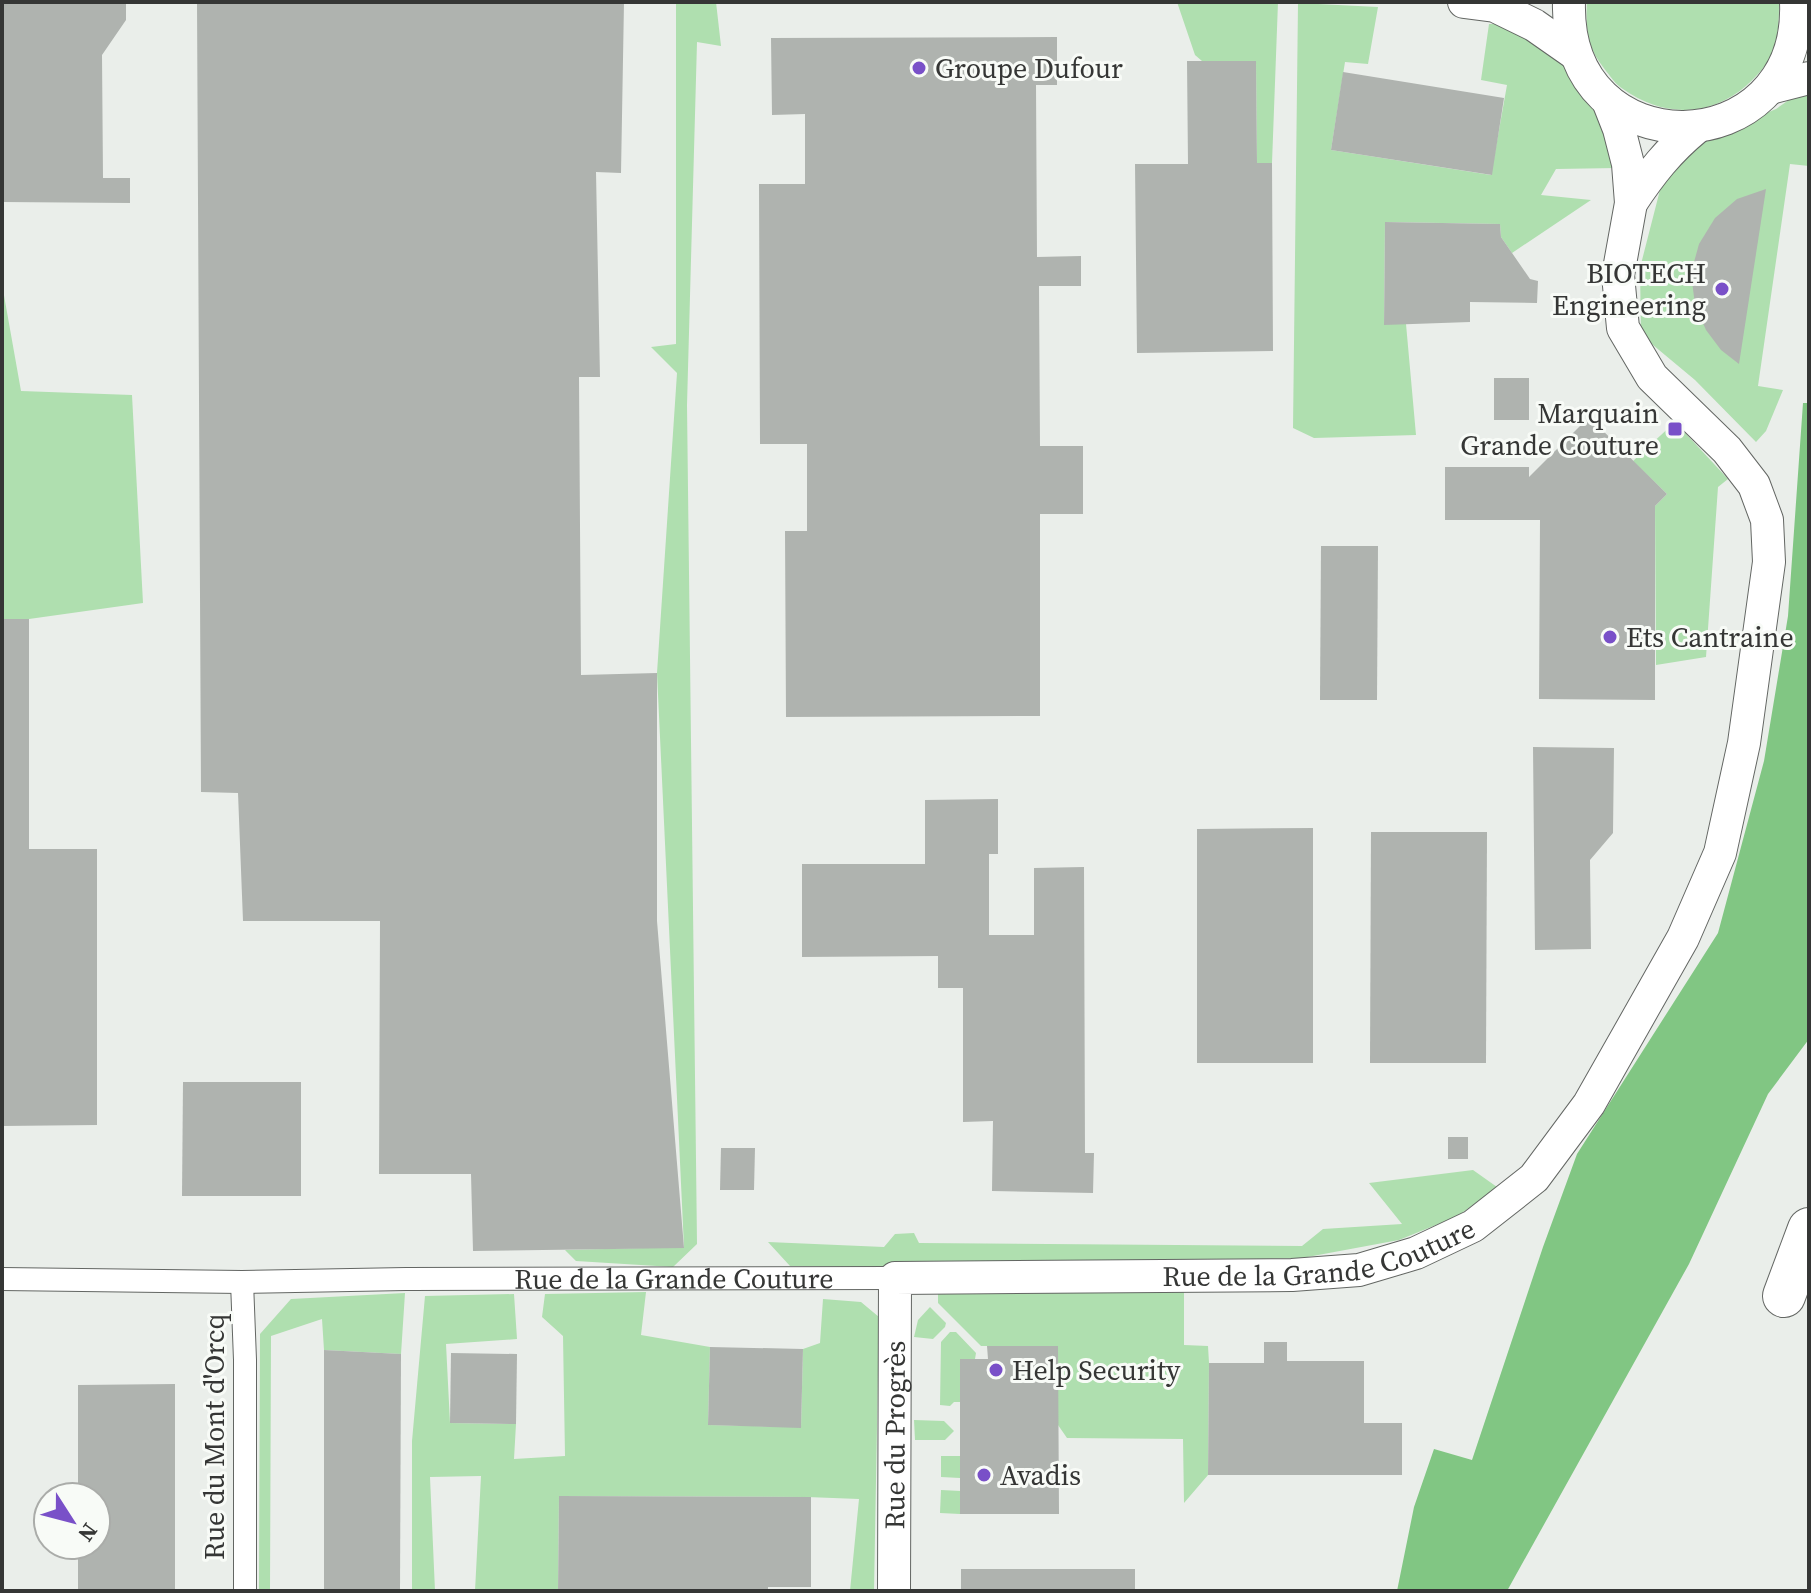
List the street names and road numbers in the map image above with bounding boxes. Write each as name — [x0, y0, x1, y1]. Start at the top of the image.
street label: Rue de la Grande Couture — [1162, 1209, 1481, 1295]
street label: Rue de la Grande Couture — [514, 1259, 834, 1298]
street label: Rue du Mont d'Orcq — [195, 1314, 233, 1560]
street label: Rue du Progrès — [875, 1340, 914, 1530]

